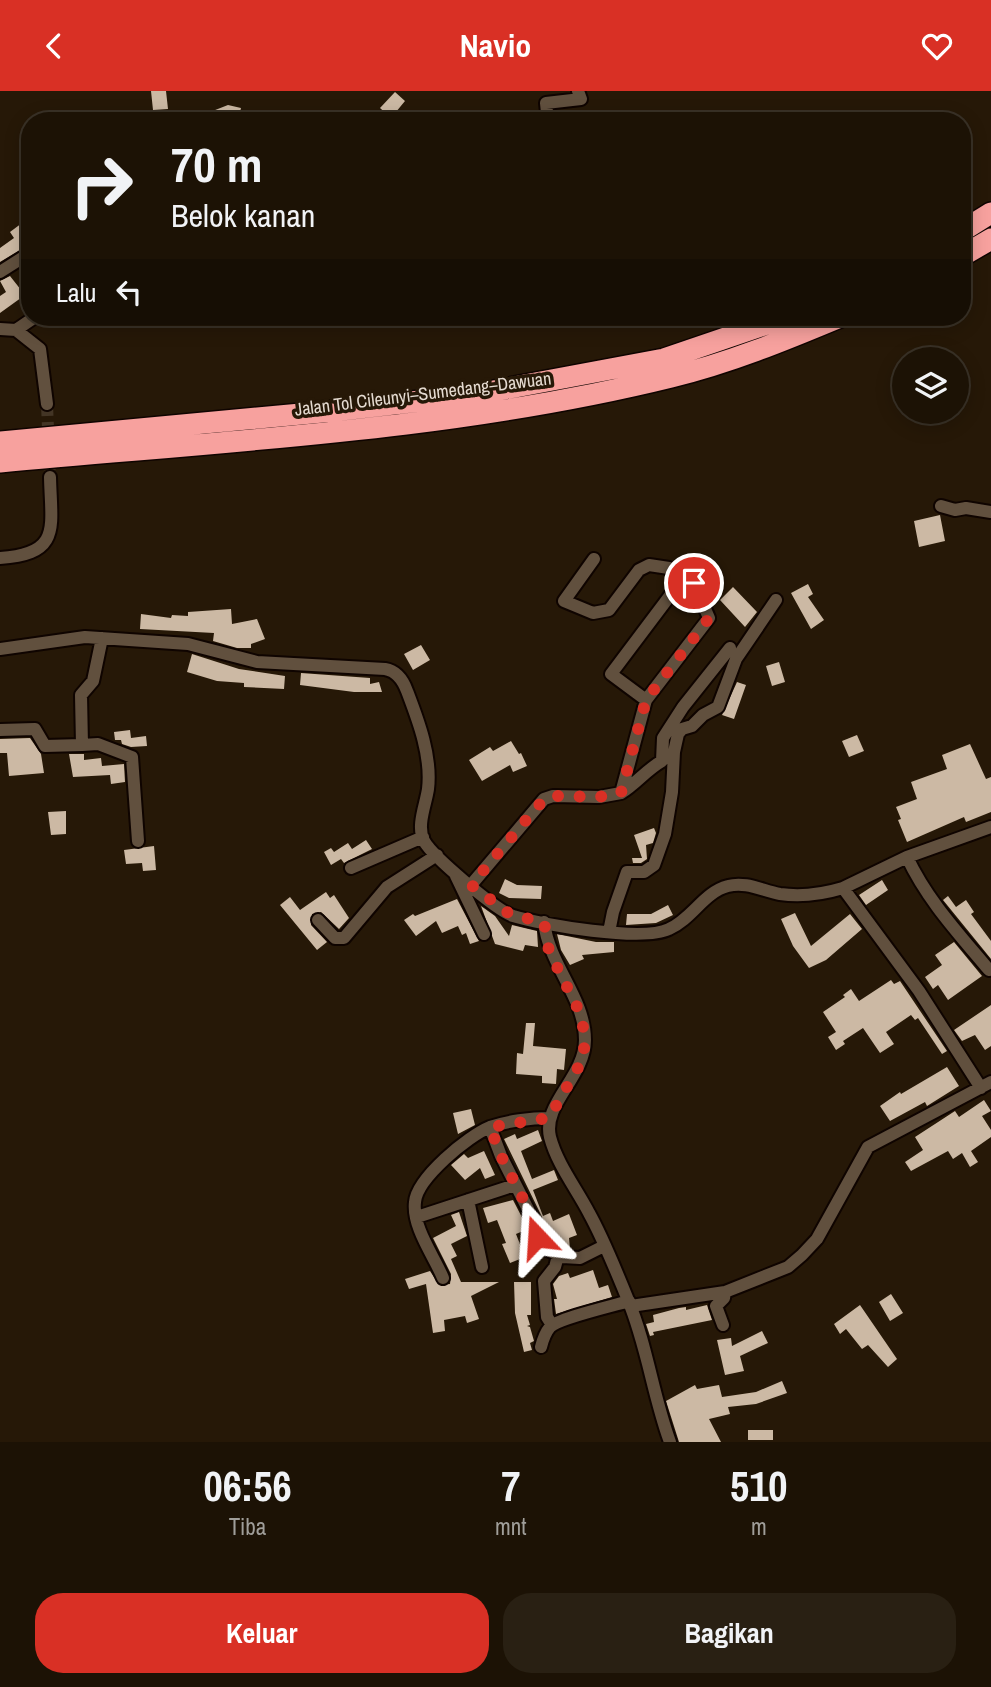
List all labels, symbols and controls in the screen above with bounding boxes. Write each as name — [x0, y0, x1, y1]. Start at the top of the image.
text: Navio — [460, 24, 531, 67]
icon: back — [35, 27, 73, 65]
icon: heart — [918, 27, 956, 65]
text: 70 m — [171, 131, 263, 197]
icon: right — [56, 140, 147, 231]
text: Belok kanan — [171, 194, 315, 237]
icon: left — [110, 273, 148, 311]
text: Lalu — [56, 275, 96, 310]
map controls — [892, 347, 969, 424]
button: layers — [892, 347, 969, 424]
street label: Jalan Tol Cileunyi–Sumedang–Dawuan — [293, 365, 553, 422]
pin — [664, 553, 724, 613]
icon: arrive — [675, 564, 713, 602]
position arrow — [500, 1200, 574, 1274]
text: 06:56 — [204, 1458, 292, 1514]
text: 7 — [501, 1458, 520, 1514]
text: 510 — [730, 1458, 788, 1514]
text: Tiba — [229, 1511, 266, 1542]
text: mnt — [495, 1511, 527, 1542]
text: m — [751, 1511, 767, 1542]
button: Keluar — [35, 1593, 489, 1673]
button: Bagikan — [503, 1593, 956, 1673]

